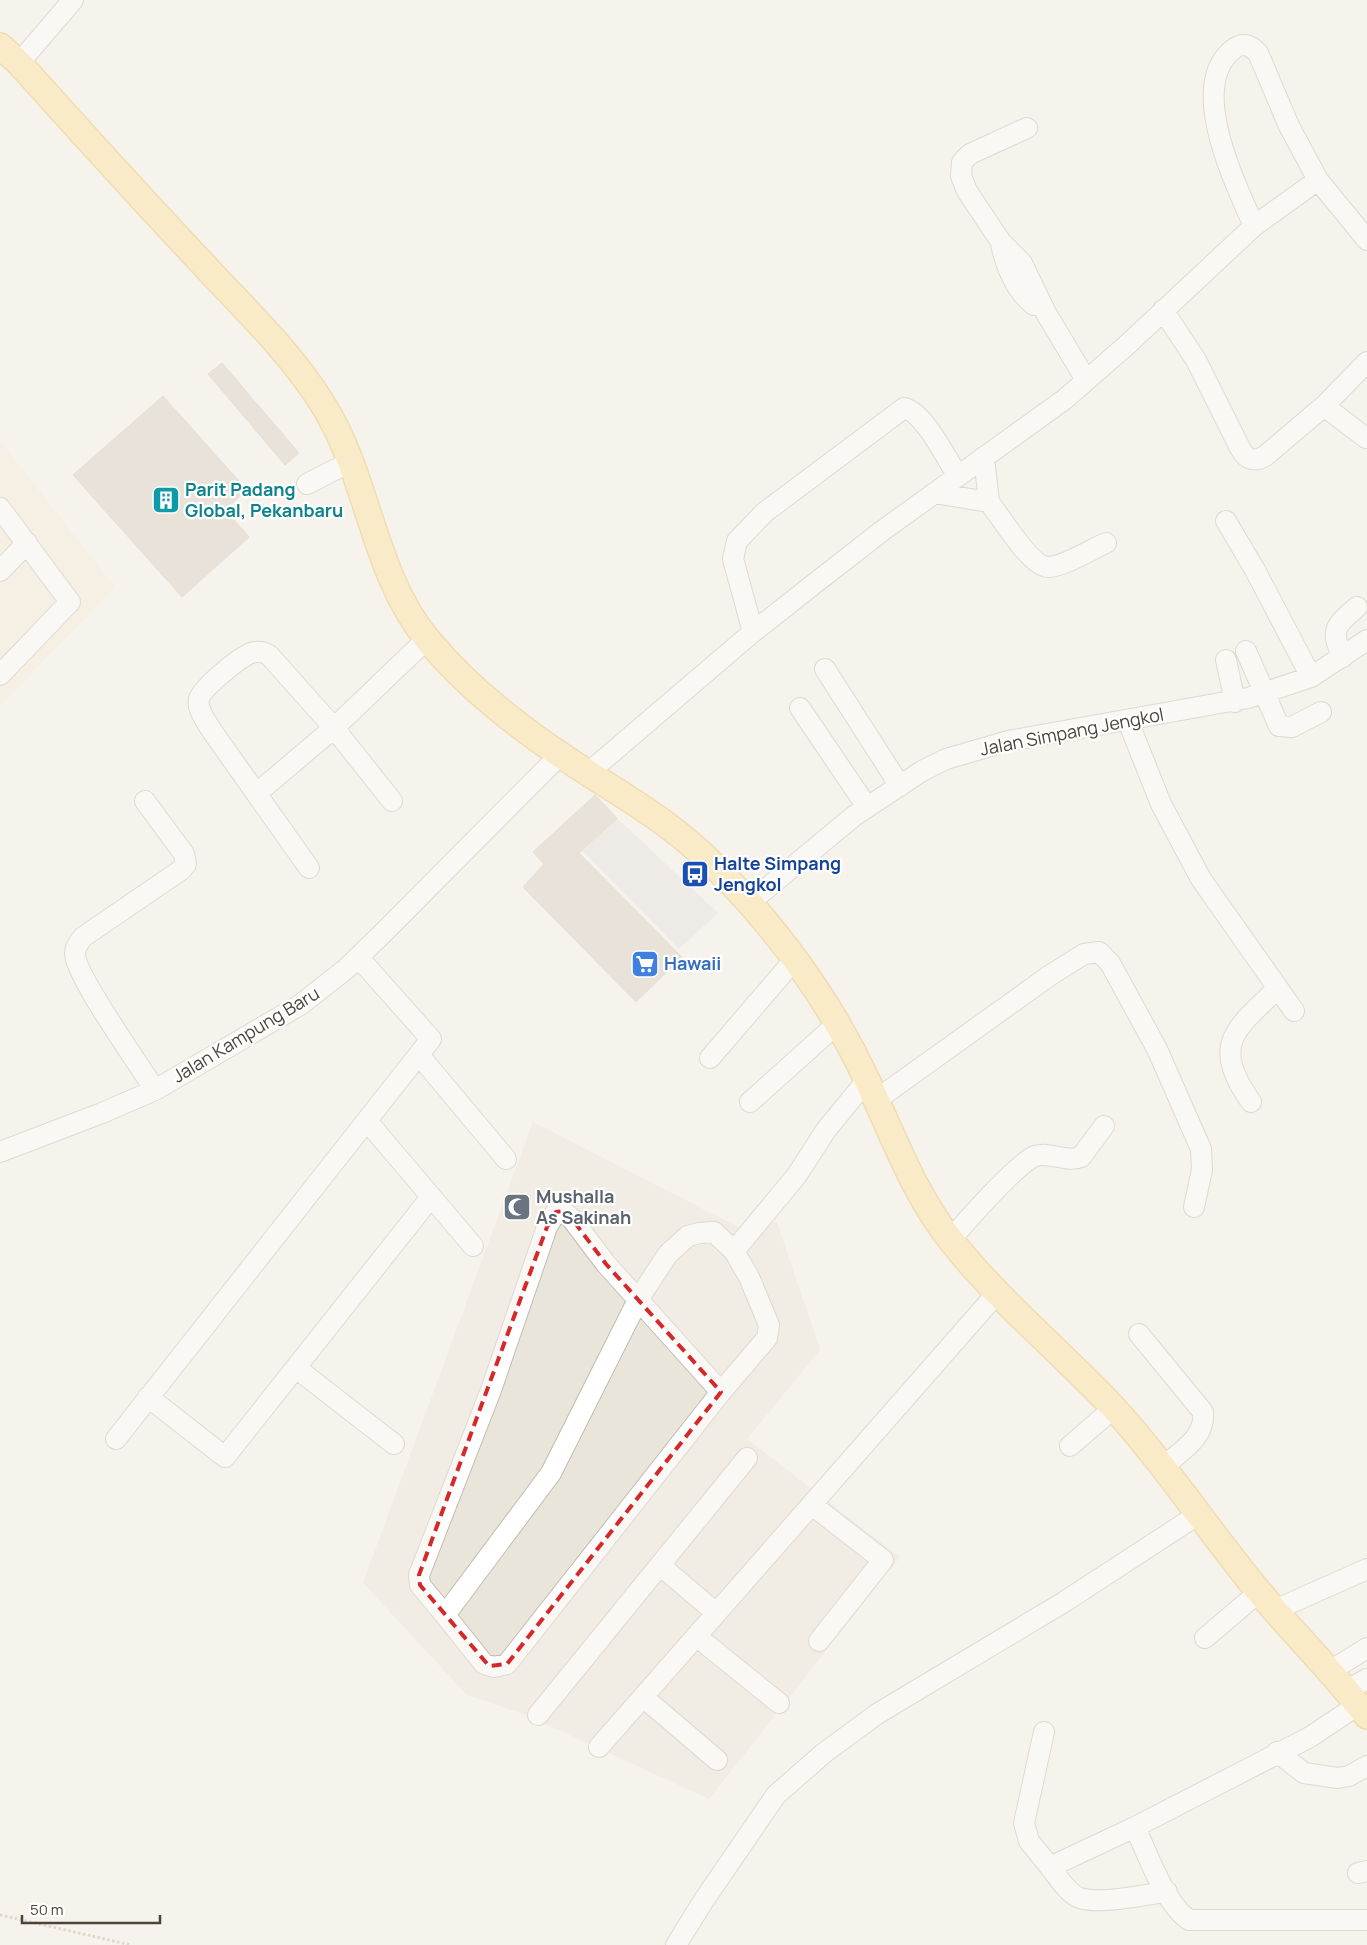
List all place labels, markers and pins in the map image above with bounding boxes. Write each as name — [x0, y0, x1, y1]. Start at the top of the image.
place label: Parit Padang Global, Pekanbaru — [185, 477, 343, 522]
building icon: Parit Padang Global, Pekanbaru — [151, 485, 181, 515]
place label: Halte Simpang Jengkol — [714, 851, 841, 896]
bus stop icon: Halte Simpang Jengkol — [680, 859, 710, 889]
supermarket icon: Hawaii — [630, 949, 660, 979]
place label: Hawaii — [664, 951, 721, 975]
place label: Mushalla As Sakinah — [536, 1184, 631, 1229]
mosque icon: Mushalla As Sakinah — [502, 1192, 532, 1222]

